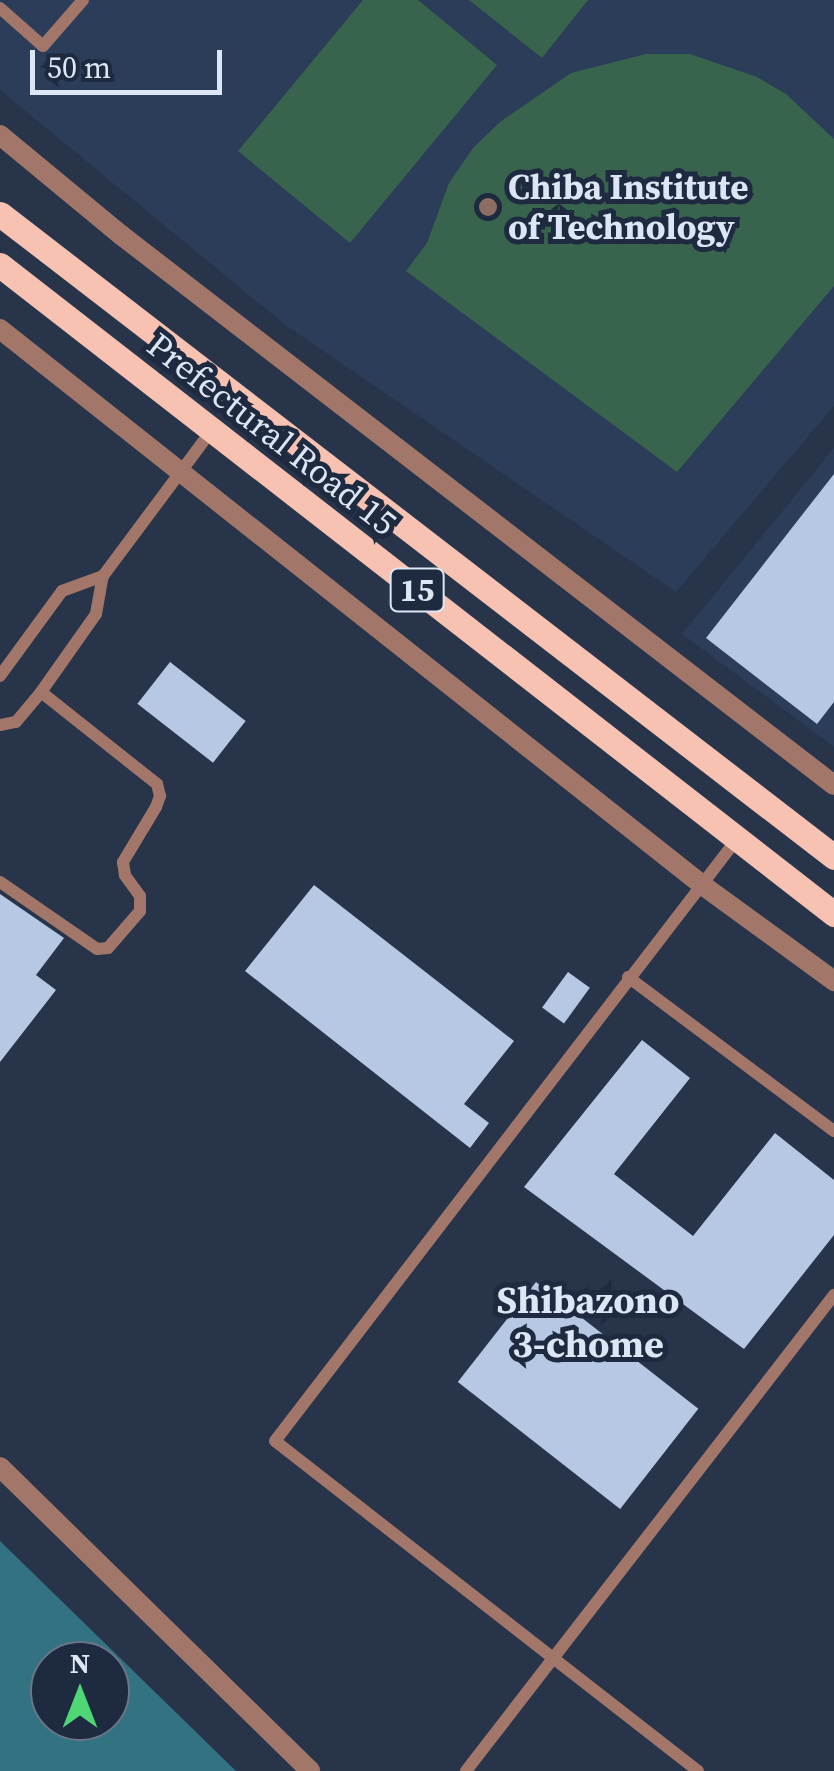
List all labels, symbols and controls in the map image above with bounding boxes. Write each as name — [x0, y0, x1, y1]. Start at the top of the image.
scale bar — [35, 30, 228, 92]
text: 50 m — [47, 47, 111, 88]
place label: Chiba Institute of Technology — [508, 166, 748, 248]
marker: Chiba Institute of Technology — [477, 196, 499, 218]
street label: Prefectural Road 15 — [139, 324, 405, 544]
road number: 15 — [390, 563, 444, 617]
district label: Shibazono 3-chome — [497, 1278, 679, 1368]
north arrow — [30, 1641, 130, 1741]
text: N — [70, 1644, 90, 1682]

